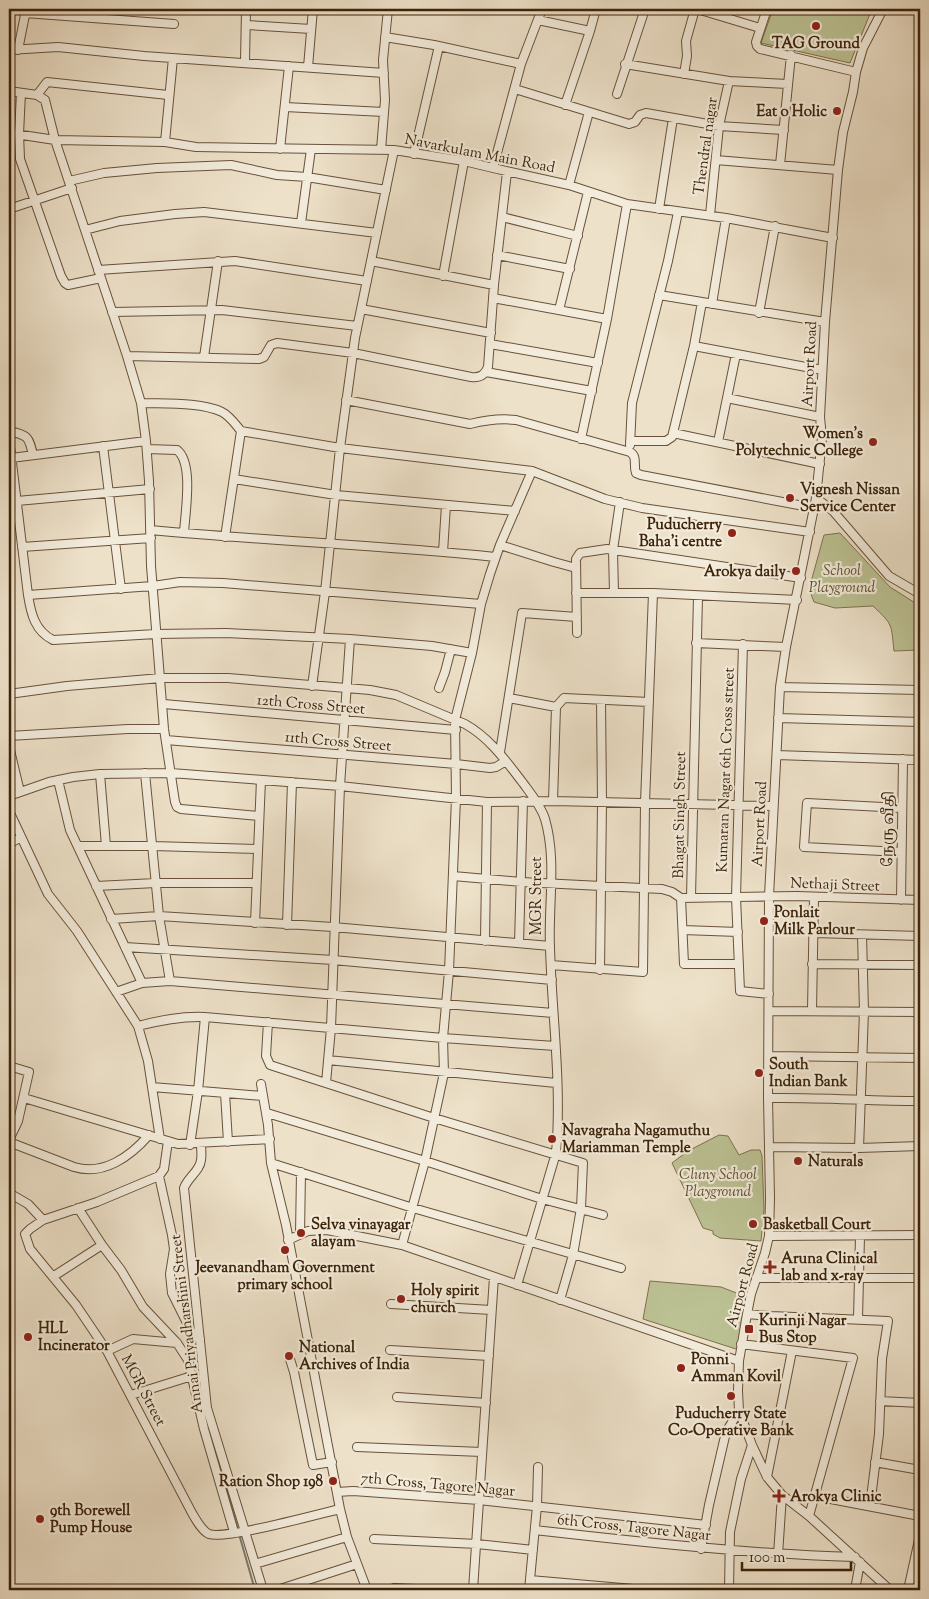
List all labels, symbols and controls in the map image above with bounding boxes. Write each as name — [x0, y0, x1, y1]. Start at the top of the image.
marker: TAG Ground — [810, 20, 822, 32]
place label: TAG Ground — [772, 34, 861, 55]
street label: Thendral nagar — [689, 96, 724, 196]
place label: Eat o Holic — [756, 102, 827, 123]
marker: Eat o Holic — [831, 105, 843, 117]
street label: Navarkulam Main Road — [403, 130, 557, 179]
street label: Airport Road — [798, 320, 823, 408]
place label: Women's Polytechnic College — [736, 424, 863, 462]
marker: Women's Polytechnic College — [867, 436, 879, 448]
place label: Vignesh Nissan Service Center — [800, 480, 900, 518]
marker: Vignesh Nissan Service Center — [784, 492, 796, 504]
place label: Puducherry Baha'i centre — [639, 515, 723, 553]
marker: Puducherry Baha'i centre — [726, 527, 738, 539]
park label: School Playground — [809, 561, 876, 599]
place label: Arokya daily — [704, 562, 787, 583]
marker: Arokya daily — [790, 565, 802, 577]
street label: Kumaran Nagar 6th Cross street — [712, 667, 741, 873]
street label: 12th Cross Street — [256, 690, 366, 721]
street label: 11th Cross Street — [284, 727, 392, 758]
street label: Bhagat Singh Street — [669, 751, 692, 879]
street label: Airport Road — [748, 780, 773, 868]
street label: நேரு வீதி — [878, 791, 901, 867]
street label: MGR Street — [527, 857, 548, 935]
street label: Nethaji Street — [790, 873, 880, 898]
place label: Ponlait Milk Parlour — [774, 903, 855, 941]
marker: Ponlait Milk Parlour — [758, 915, 770, 927]
place label: South Indian Bank — [769, 1055, 849, 1093]
marker: South Indian Bank — [753, 1067, 765, 1079]
place label: Navagraha Nagamuthu Mariamman Temple — [562, 1121, 710, 1159]
marker: Navagraha Nagamuthu Mariamman Temple — [546, 1133, 558, 1145]
place label: Naturals — [808, 1152, 863, 1173]
marker: Naturals — [792, 1155, 804, 1167]
park label: Cluny School Playground — [679, 1165, 757, 1203]
place label: Selva vinayagar alayam — [311, 1215, 411, 1253]
place label: Basketball Court — [763, 1215, 872, 1236]
marker: Basketball Court — [747, 1218, 759, 1230]
marker: Selva vinayagar alayam — [295, 1227, 307, 1239]
street label: Annai Priyadharshini Street — [166, 1233, 209, 1414]
street label: Airport Road — [722, 1241, 765, 1330]
marker: Jeevanandham Government primary school — [279, 1244, 291, 1256]
place label: Aruna Clinical lab and x-ray — [781, 1249, 878, 1287]
place label: Jeevanandham Government primary school — [194, 1258, 375, 1296]
marker: Aruna Clinical lab and x-ray — [763, 1260, 777, 1274]
place label: Holy spirit church — [411, 1281, 480, 1319]
marker: Holy spirit church — [395, 1293, 407, 1305]
place label: Kurinji Nagar Bus Stop — [759, 1311, 847, 1349]
place label: HLL Incinerator — [38, 1319, 110, 1357]
marker: Kurinji Nagar Bus Stop — [743, 1323, 755, 1335]
marker: HLL Incinerator — [22, 1331, 34, 1343]
place label: National Archives of India — [299, 1338, 410, 1376]
marker: National Archives of India — [283, 1350, 295, 1362]
place label: Ponni Amman Kovil — [691, 1350, 782, 1388]
street label: MGR Street — [115, 1351, 170, 1430]
marker: Ponni Amman Kovil — [675, 1362, 687, 1374]
marker: Puducherry State Co-Operative Bank — [725, 1390, 737, 1402]
place label: Puducherry State Co-Operative Bank — [668, 1404, 795, 1442]
street label: 7th Cross, Tagore Nagar — [360, 1468, 516, 1503]
place label: Ration Shop 198 — [219, 1472, 323, 1493]
marker: Ration Shop 198 — [327, 1475, 339, 1487]
place label: Arokya Clinic — [790, 1487, 882, 1508]
marker: Arokya Clinic — [772, 1489, 786, 1503]
place label: 9th Borewell Pump House — [50, 1501, 132, 1539]
street label: 6th Cross, Tagore Nagar — [556, 1510, 712, 1547]
marker: 9th Borewell Pump House — [34, 1513, 46, 1525]
scale bar — [742, 1539, 850, 1571]
text: 100 m — [749, 1548, 786, 1569]

